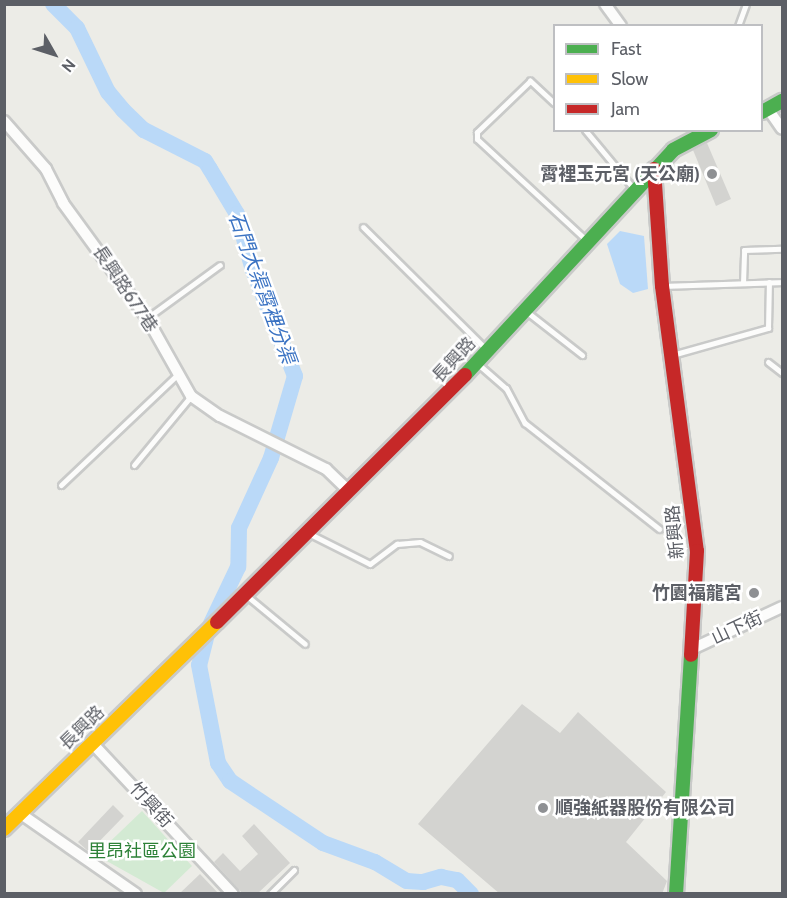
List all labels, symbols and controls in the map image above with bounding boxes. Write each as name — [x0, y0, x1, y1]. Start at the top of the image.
north arrow — [24, 24, 84, 84]
legend — [553, 24, 763, 132]
text: Fast — [611, 38, 642, 60]
text: N — [57, 55, 79, 76]
text: Slow — [611, 68, 648, 90]
text: Jam — [611, 98, 640, 120]
place label: 霄裡玉元宮 (天公廟) — [540, 163, 700, 185]
marker: 霄裡玉元宮 (天公廟) — [705, 167, 719, 181]
water label: 石門大渠霄裡分渠 — [223, 209, 301, 367]
street label: 長興路677巷 — [88, 241, 162, 337]
street label: 長興路 — [428, 333, 480, 387]
street label: 新興路 — [662, 504, 688, 560]
place label: 竹園福龍宮 — [652, 582, 742, 604]
marker: 竹園福龍宮 — [747, 586, 761, 600]
street label: 山下街 — [708, 607, 766, 649]
street label: 長興路 — [55, 701, 109, 755]
street label: 竹興街 — [125, 778, 177, 832]
place label: 順強紙器股份有限公司 — [555, 797, 735, 819]
marker: 順強紙器股份有限公司 — [536, 801, 550, 815]
park label: 里昂社區公園 — [88, 840, 196, 862]

